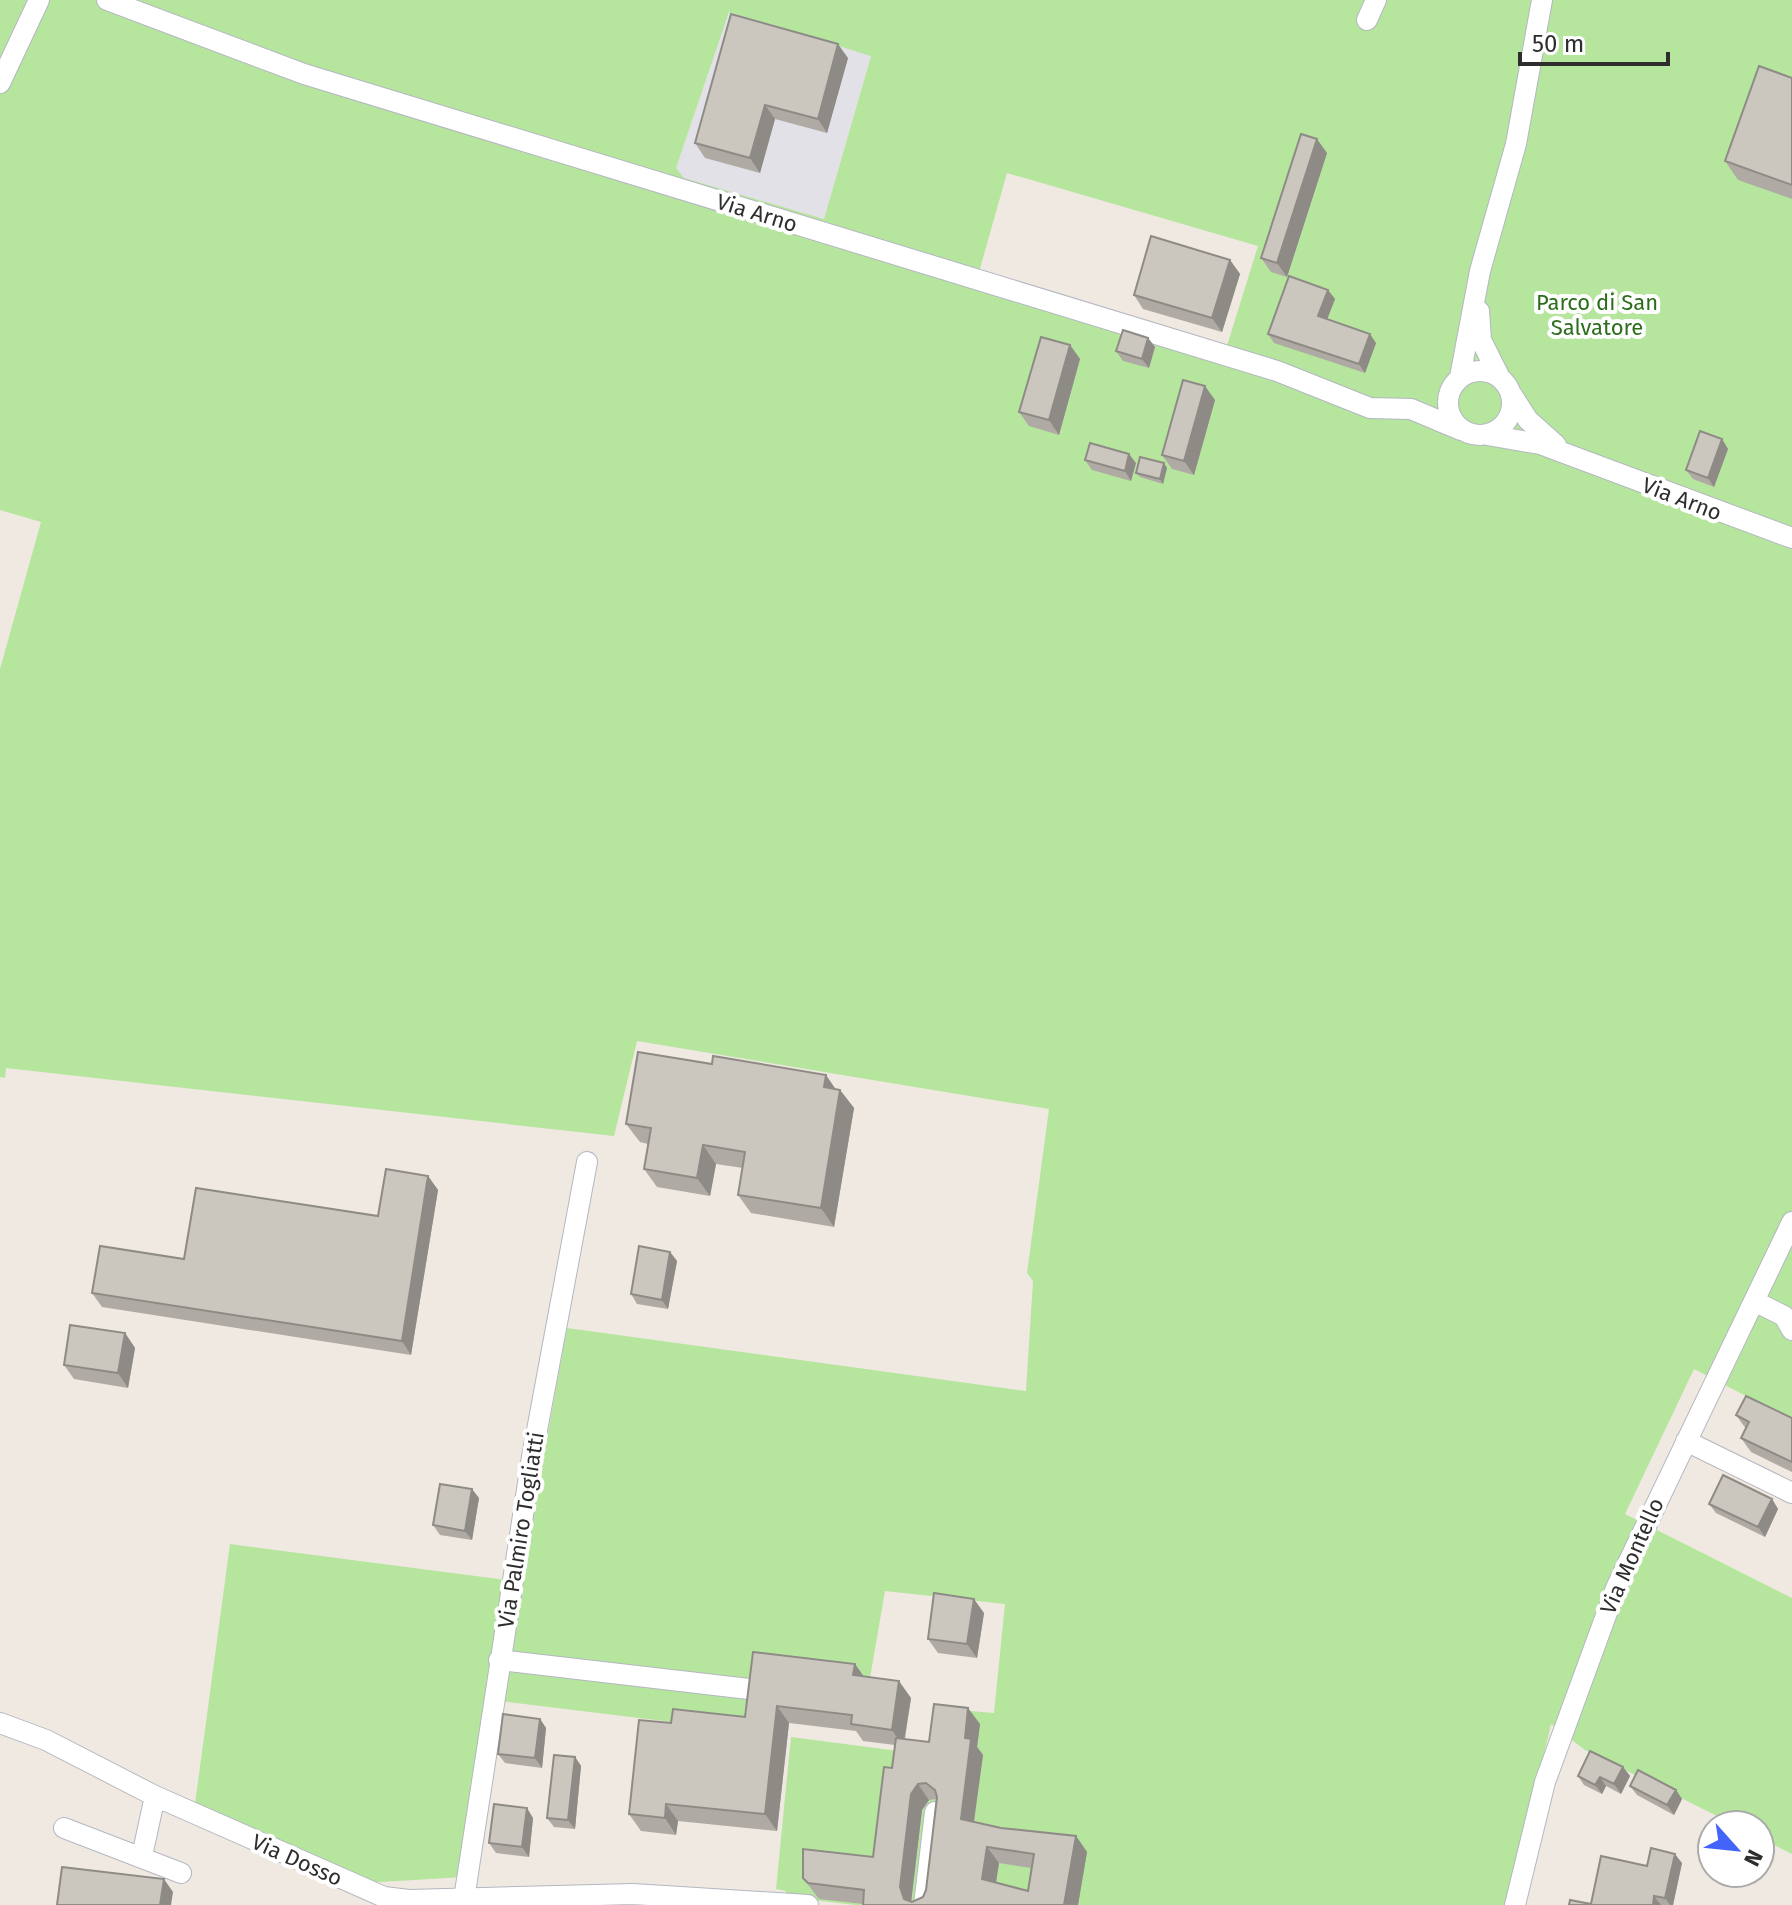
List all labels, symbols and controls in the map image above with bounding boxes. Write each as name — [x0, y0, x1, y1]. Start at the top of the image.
scale bar — [1520, 16, 1668, 66]
text: 50 m — [1532, 30, 1584, 58]
street label: Via Arno — [713, 188, 801, 238]
park label: Parco di San Salvatore — [1536, 289, 1658, 341]
street label: Via Arno — [1638, 472, 1726, 526]
street label: Via Palmiro Togliatti — [492, 1430, 550, 1630]
street label: Via Montello — [1594, 1494, 1670, 1618]
north arrow — [1696, 1809, 1776, 1889]
street label: Via Dosso — [247, 1828, 347, 1892]
text: N — [1738, 1845, 1769, 1870]

